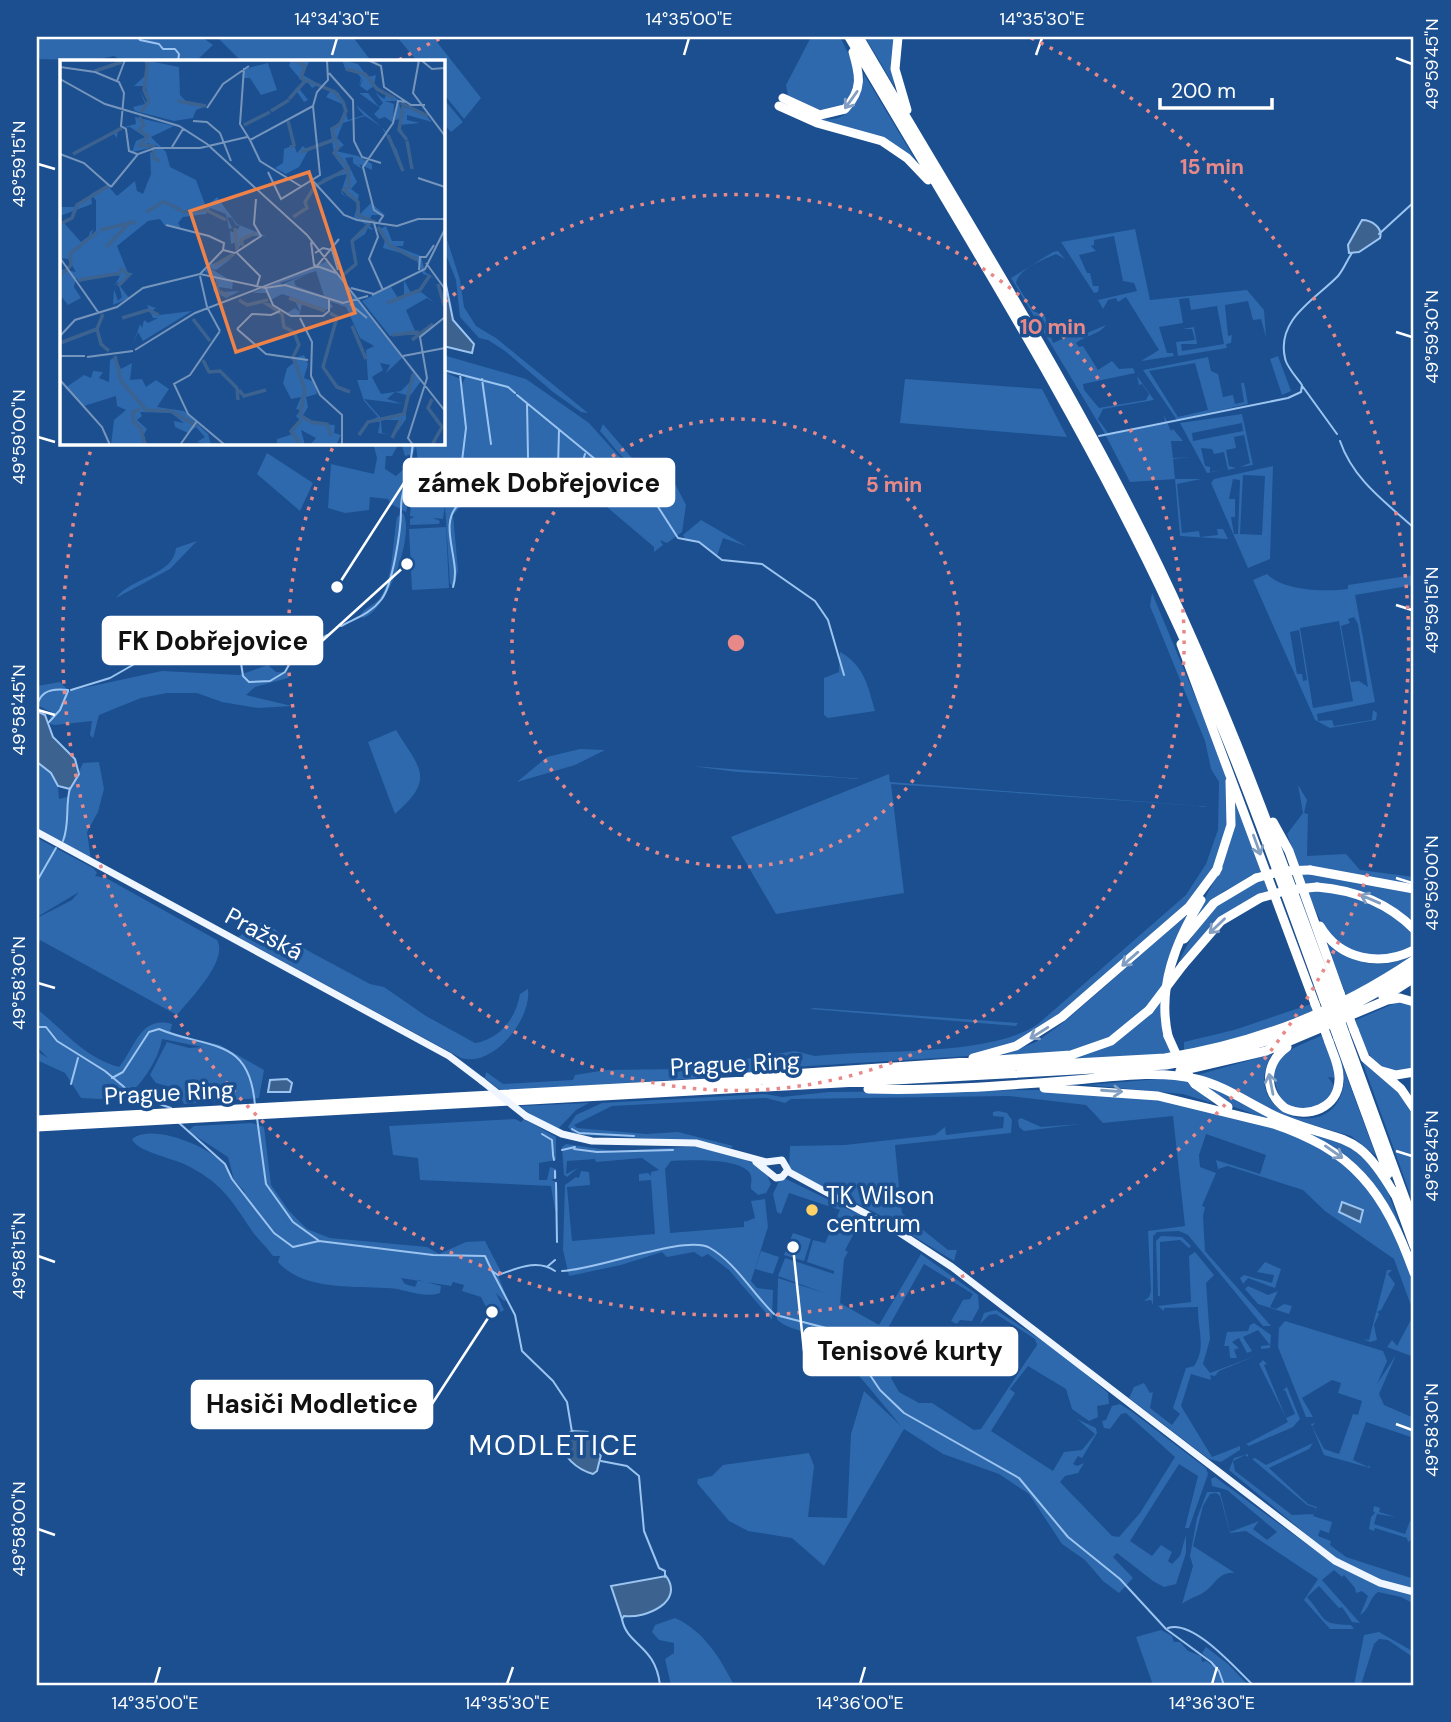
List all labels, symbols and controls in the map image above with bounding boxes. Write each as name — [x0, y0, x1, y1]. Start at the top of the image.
text: 14°34'30"E — [294, 7, 380, 31]
text: 14°35'00"E — [646, 7, 732, 31]
text: 14°35'30"E — [999, 7, 1085, 31]
text: 49°59'45"N — [1420, 18, 1444, 110]
inset map — [60, 60, 444, 444]
scale bar — [1160, 66, 1272, 110]
text: 200 m — [1171, 77, 1236, 105]
one-way arrow — [844, 91, 859, 110]
text: 49°59'15"N — [7, 121, 31, 208]
text: 15 min — [1180, 153, 1244, 181]
text: 49°59'30"N — [1420, 290, 1444, 384]
text: 10 min — [1020, 313, 1086, 341]
text: 49°59'00"N — [7, 389, 31, 485]
callout: zámek Dobřejovice — [404, 459, 674, 506]
text: zámek Dobřejovice — [418, 466, 660, 500]
text: 5 min — [866, 471, 922, 499]
text: 49°59'15"N — [1420, 567, 1444, 654]
callout: FK Dobřejovice — [103, 617, 322, 664]
text: FK Dobřejovice — [118, 624, 308, 658]
centre of rings — [724, 631, 748, 655]
text: 49°58'45"N — [7, 664, 31, 756]
one-way arrow — [1252, 834, 1265, 856]
text: 49°59'00"N — [1420, 835, 1444, 931]
one-way arrow — [1359, 892, 1381, 905]
street label: Pražská — [220, 900, 309, 967]
one-way arrow — [1209, 917, 1226, 934]
text: 49°58'30"N — [7, 936, 31, 1030]
one-way arrow — [1121, 951, 1139, 967]
one-way arrow — [1030, 1026, 1050, 1040]
street label: Prague Ring — [669, 1045, 801, 1082]
one-way arrow — [1264, 1073, 1278, 1096]
street label: Prague Ring — [103, 1074, 235, 1111]
one-way arrow — [1100, 1085, 1122, 1098]
text: 49°58'45"N — [1420, 1110, 1444, 1202]
one-way arrow — [1324, 1145, 1344, 1159]
place label: TK Wilson centrum — [826, 1180, 934, 1239]
marker: TK Wilson centrum — [804, 1202, 820, 1218]
text: 49°58'15"N — [7, 1212, 31, 1300]
callout: Tenisové kurty — [804, 1328, 1017, 1375]
text: Tenisové kurty — [817, 1334, 1003, 1368]
callout: Hasiči Modletice — [192, 1381, 432, 1428]
text: 49°58'30"N — [1420, 1383, 1444, 1477]
text: Hasiči Modletice — [206, 1387, 418, 1421]
district label: MODLETICE — [468, 1427, 640, 1464]
text: 49°58'00"N — [7, 1481, 31, 1577]
text: 14°35'00"E — [112, 1691, 198, 1715]
text: 14°35'30"E — [464, 1691, 550, 1715]
text: 14°36'00"E — [816, 1691, 904, 1715]
text: 14°36'30"E — [1169, 1691, 1255, 1715]

